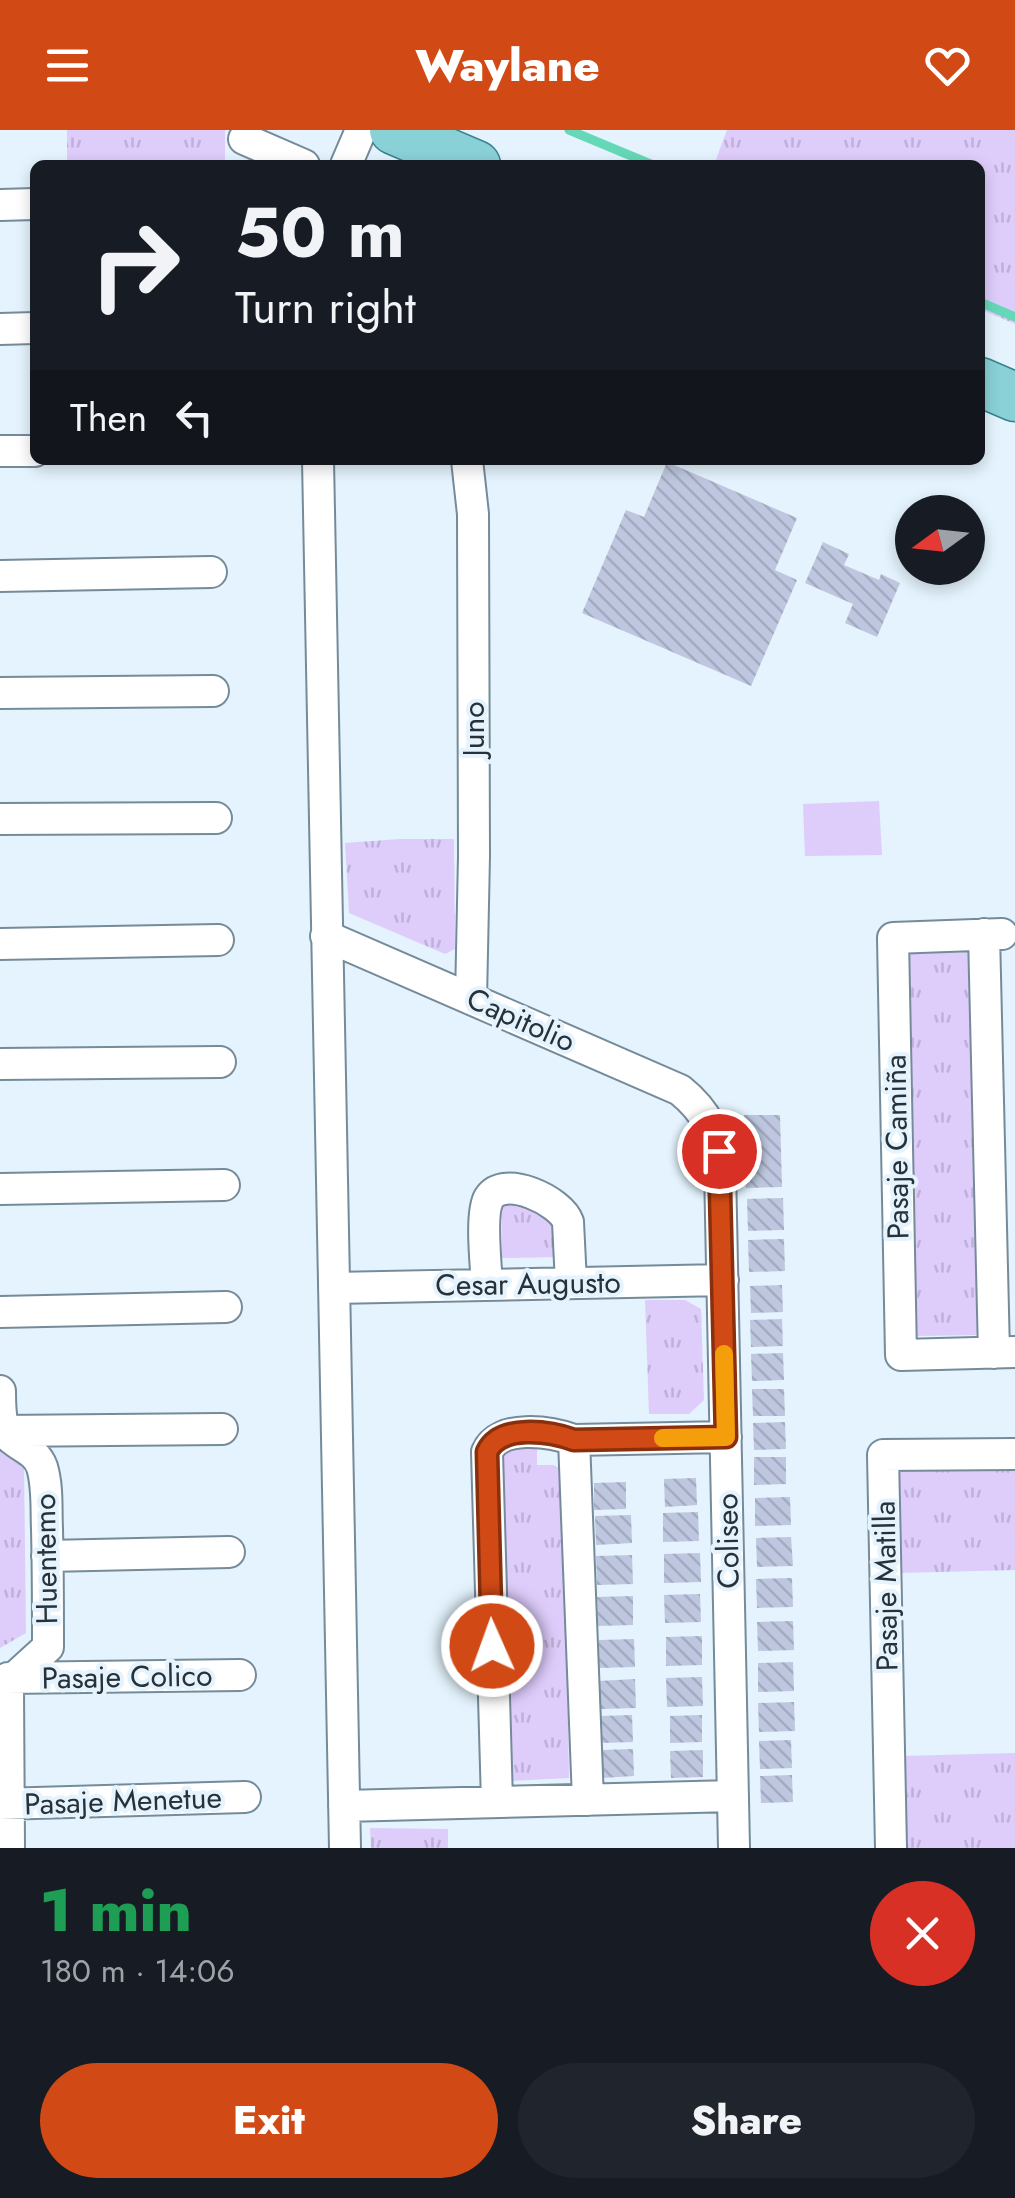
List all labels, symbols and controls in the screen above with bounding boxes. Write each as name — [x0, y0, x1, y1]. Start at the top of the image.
text: Waylane — [415, 33, 600, 98]
icon: menu — [40, 38, 95, 93]
icon: heart — [920, 38, 975, 93]
text: 50 m — [235, 182, 405, 283]
icon: right — [70, 200, 200, 330]
text: Turn right — [235, 275, 416, 340]
text: Then — [70, 390, 147, 445]
icon: left — [167, 390, 222, 445]
north arrow — [895, 495, 985, 585]
map controls — [895, 495, 985, 585]
street label: Juno — [452, 701, 495, 761]
street label: Capitolio — [460, 977, 582, 1062]
street label: Pasaje Camiña — [873, 1054, 920, 1240]
pin — [677, 1109, 762, 1194]
icon: arrive — [692, 1124, 747, 1179]
street label: Cesar Augusto — [435, 1260, 621, 1307]
street label: Huentemo — [23, 1493, 68, 1625]
street label: Coliseo — [705, 1493, 750, 1589]
street label: Pasaje Matilla — [863, 1500, 908, 1672]
position arrow — [440, 1594, 544, 1698]
street label: Pasaje Colico — [41, 1654, 213, 1699]
street label: Pasaje Menetue — [23, 1776, 223, 1825]
text: 1 min — [40, 1867, 192, 1954]
button: close — [870, 1881, 975, 1986]
text: 180 m · 14:06 — [40, 1948, 235, 1994]
button: Exit — [40, 2063, 498, 2178]
button: Share — [518, 2063, 975, 2178]

